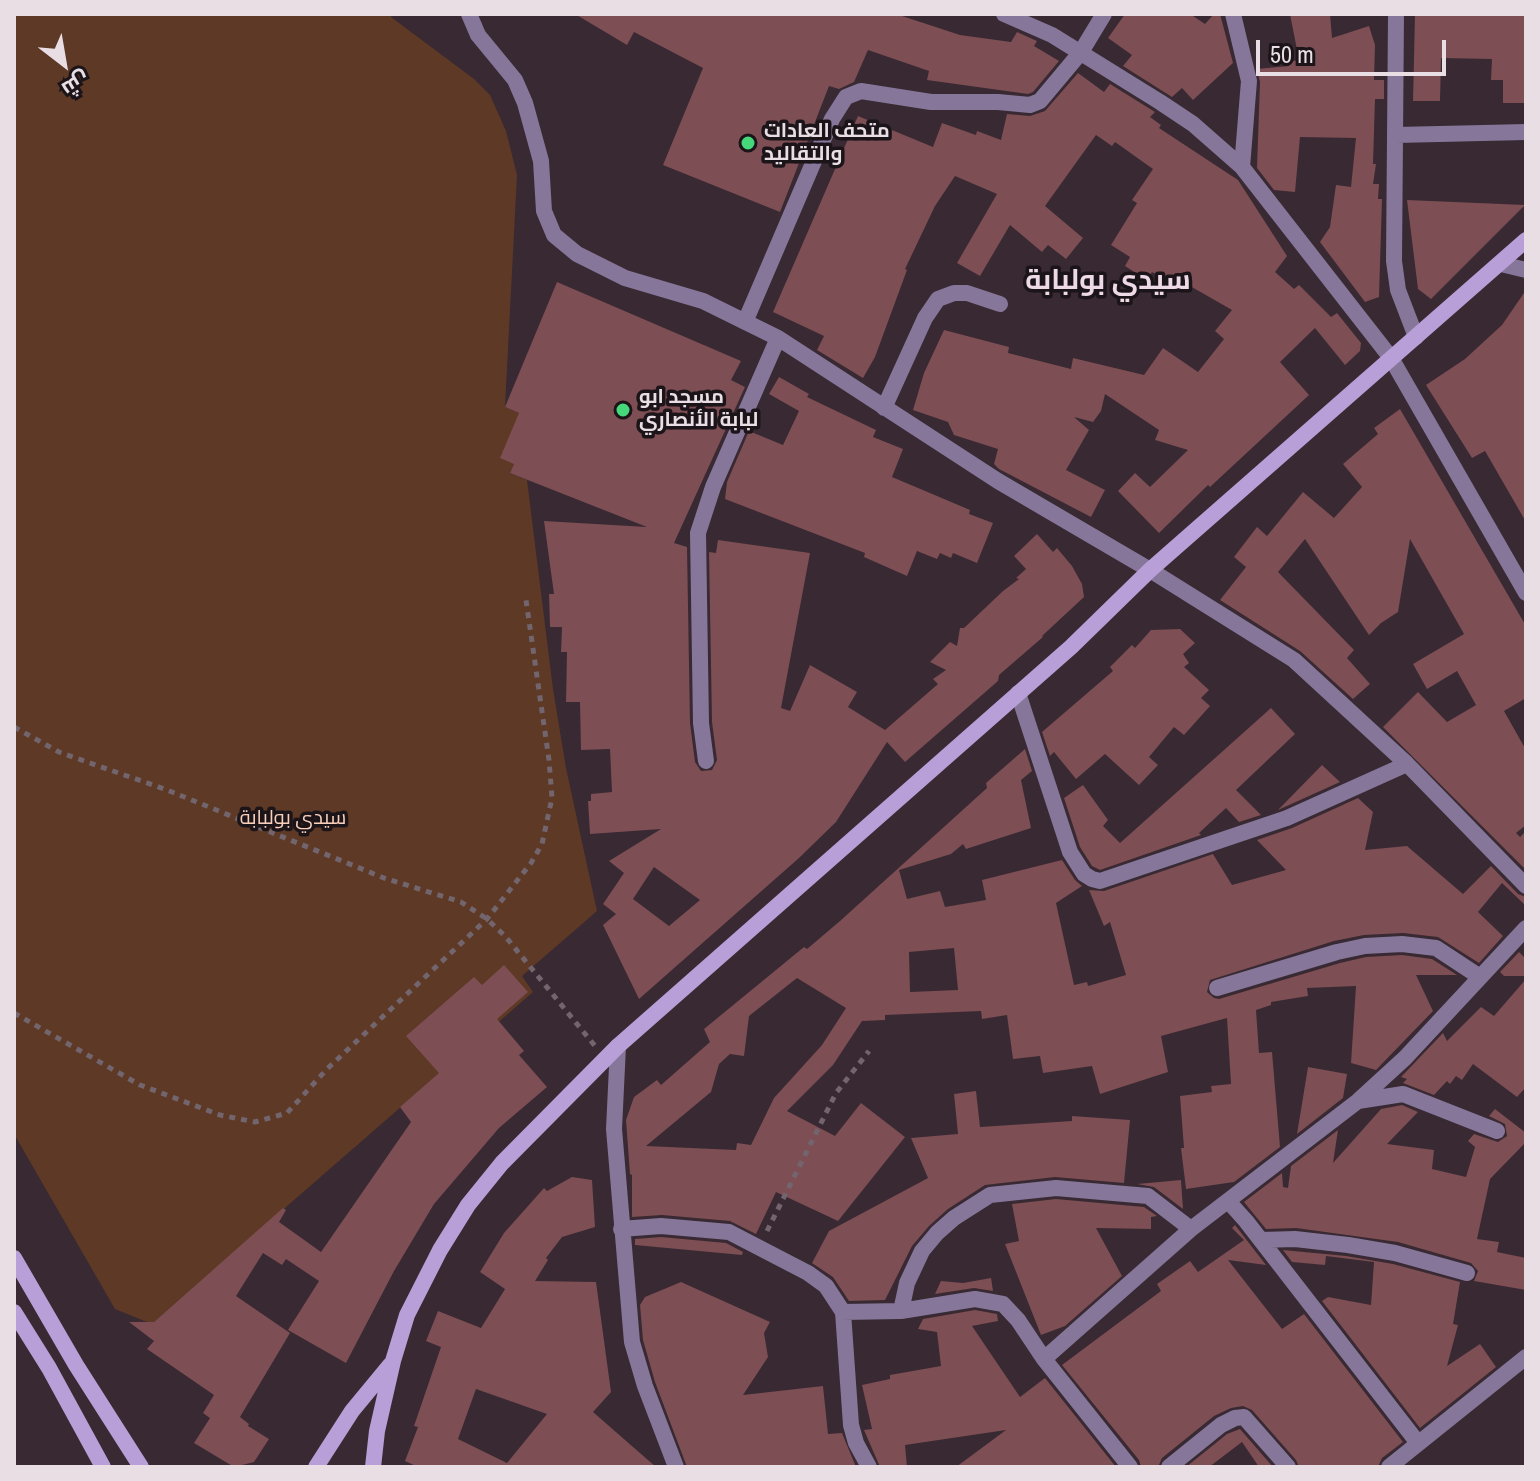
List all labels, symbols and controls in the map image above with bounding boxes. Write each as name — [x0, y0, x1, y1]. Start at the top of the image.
north arrow — [24, 24, 104, 104]
scale bar — [1260, 24, 1450, 74]
text: 50 m — [1270, 38, 1314, 70]
text: ش — [57, 64, 96, 105]
place label: متحف العادات والتقاليد — [764, 120, 890, 167]
marker: متحف العادات والتقاليد — [739, 134, 757, 152]
district label: سيدي بولبابة — [1025, 264, 1191, 298]
place label: مسجد ابو لبابة الأنصاري — [639, 386, 758, 433]
marker: مسجد ابو لبابة الأنصاري — [614, 401, 632, 419]
park label: سيدي بولبابة — [240, 807, 346, 831]

